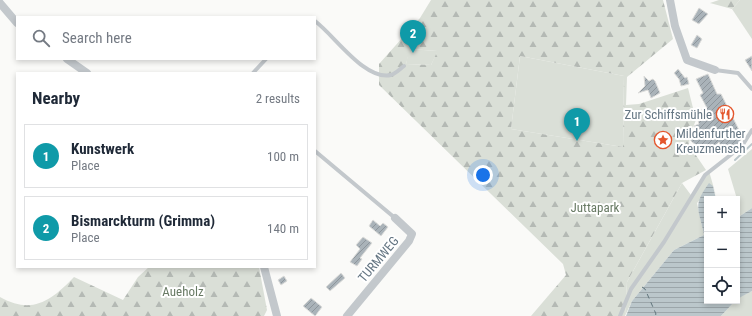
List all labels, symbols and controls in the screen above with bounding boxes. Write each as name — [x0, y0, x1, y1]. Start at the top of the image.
search box — [16, 16, 316, 60]
pin: 2 — [400, 20, 426, 53]
icon: search — [30, 27, 52, 49]
text: Search here — [62, 29, 132, 47]
text: Nearby — [32, 88, 80, 108]
text: 2 results — [256, 91, 300, 106]
restaurant icon: Zur Schiffsmühle — [715, 104, 735, 124]
place label: Zur Schiffsmühle — [625, 107, 712, 122]
pin: 1 — [564, 108, 590, 141]
place label: Mildenfurther Kreuzmensch — [676, 126, 746, 156]
place icon: Mildenfurther Kreuzmensch — [653, 130, 673, 150]
text: Kunstwerk — [71, 140, 134, 158]
text: 1 — [43, 149, 49, 164]
text: 100 m — [267, 149, 299, 164]
text: Place — [71, 158, 100, 173]
your location — [473, 165, 493, 185]
map controls — [704, 196, 740, 304]
button: + — [704, 196, 740, 232]
park label: Juttapark — [571, 200, 620, 215]
text: Bismarckturm (Grimma) — [71, 212, 215, 230]
text: 2 — [43, 221, 49, 236]
text: 140 m — [267, 221, 299, 236]
text: Place — [71, 230, 100, 245]
button: − — [704, 232, 740, 268]
street label: TURMWEG — [355, 233, 402, 285]
button: locate — [704, 268, 740, 304]
park label: Aueholz — [162, 284, 204, 299]

